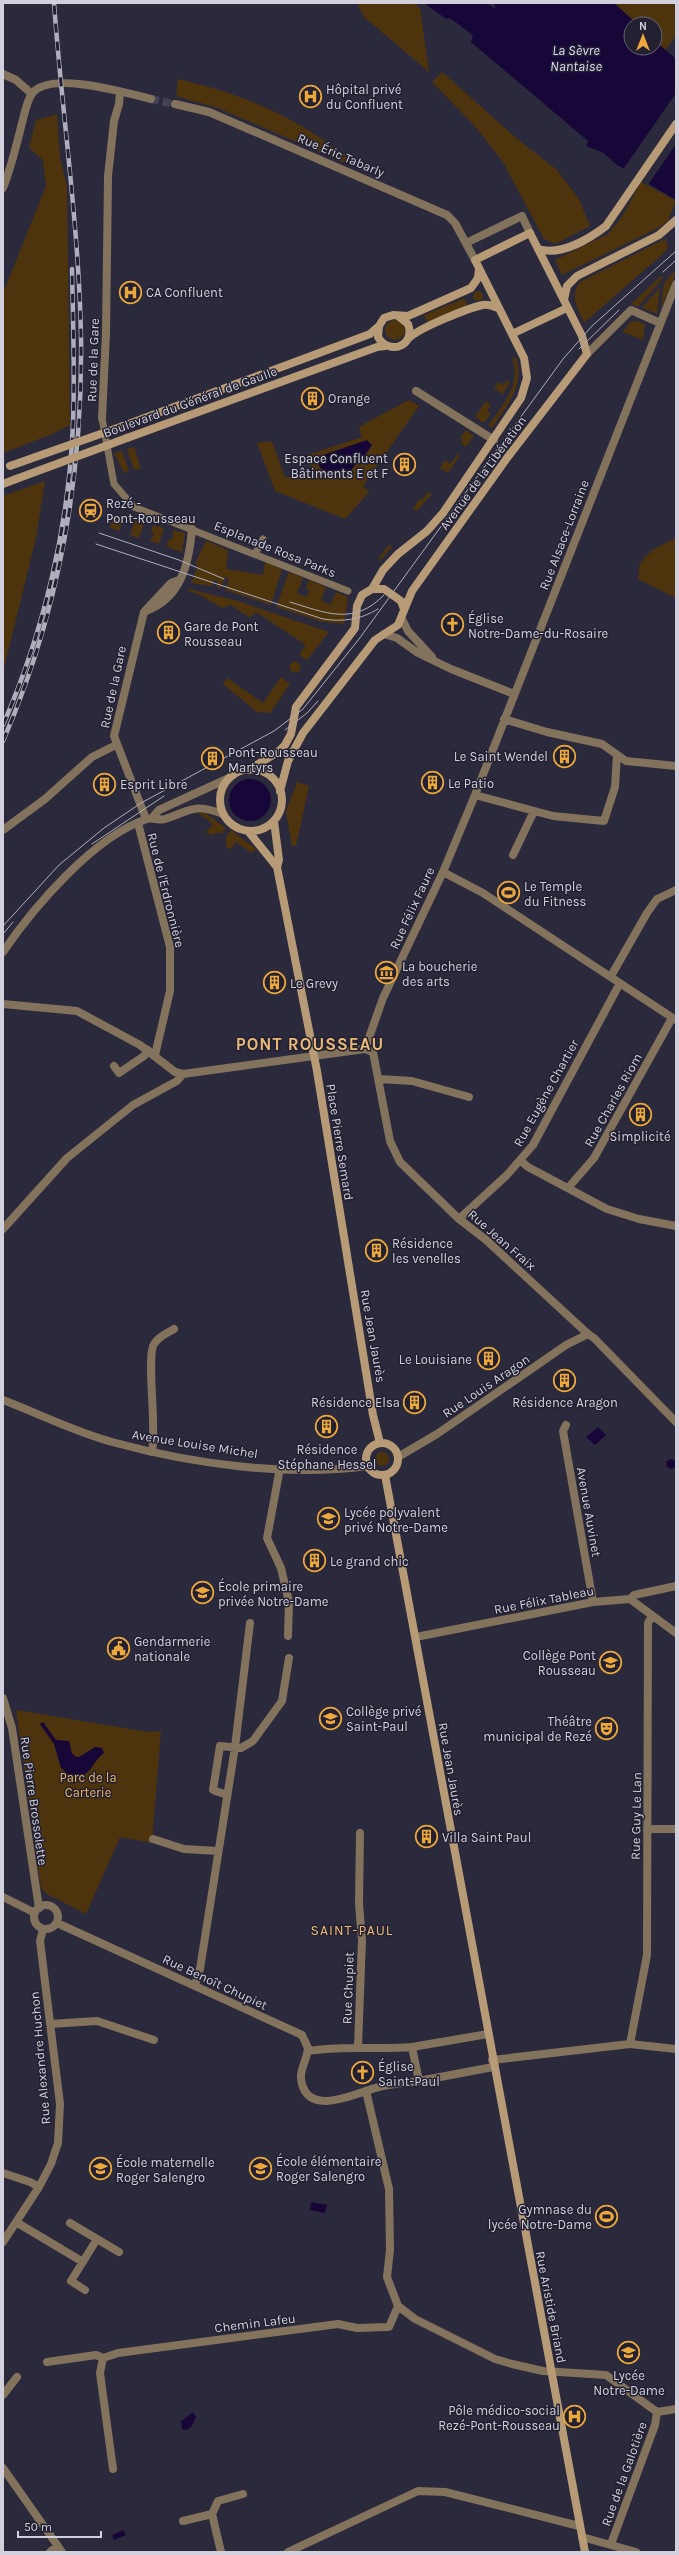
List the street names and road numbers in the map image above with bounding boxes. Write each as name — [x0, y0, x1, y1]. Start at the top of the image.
street label: Rue Éric Tabarly — [295, 128, 388, 180]
street label: Rue de la Gare — [84, 318, 102, 402]
street label: Boulevard du Général de Gaulle — [101, 363, 279, 441]
street label: Avenue de la Libération — [437, 413, 529, 533]
street label: Rue Alsace-Lorraine — [536, 478, 592, 592]
street label: Esplanade Rosa Parks — [212, 518, 338, 580]
street label: Rue de la Gare — [97, 644, 129, 730]
street label: Rue de l'Erdronnière — [144, 831, 188, 949]
street label: Rue Félix Faure — [386, 864, 438, 951]
street label: Rue Eugène Chartier — [510, 1037, 582, 1149]
street label: Rue Charles Riom — [581, 1051, 645, 1149]
street label: Place Pierre Semard — [323, 1083, 357, 1201]
street label: Rue Jean Fraix — [465, 1207, 539, 1274]
street label: Rue Jean Jaurès — [357, 1288, 389, 1384]
street label: Rue Louis Aragon — [439, 1351, 533, 1421]
street label: Avenue Louise Michel — [131, 1427, 259, 1461]
street label: Avenue Auvinet — [574, 1466, 604, 1558]
street label: Rue Félix Tableau — [493, 1583, 595, 1617]
street label: Rue Jean Jaurès — [435, 1721, 467, 1817]
street label: Rue Pierre Brossolette — [18, 1736, 51, 1867]
street label: Rue Guy Le Lan — [628, 1772, 644, 1860]
street label: Rue Benoît Chupiet — [160, 1951, 270, 2013]
street label: Rue Chupiet — [339, 1951, 357, 2024]
street label: Rue Alexandre Huchon — [27, 1991, 53, 2125]
street label: Rue Aristide Briand — [533, 2250, 569, 2364]
street label: Chemin Lafeu — [214, 2311, 296, 2335]
street label: Rue de la Galotière — [598, 2419, 650, 2528]

